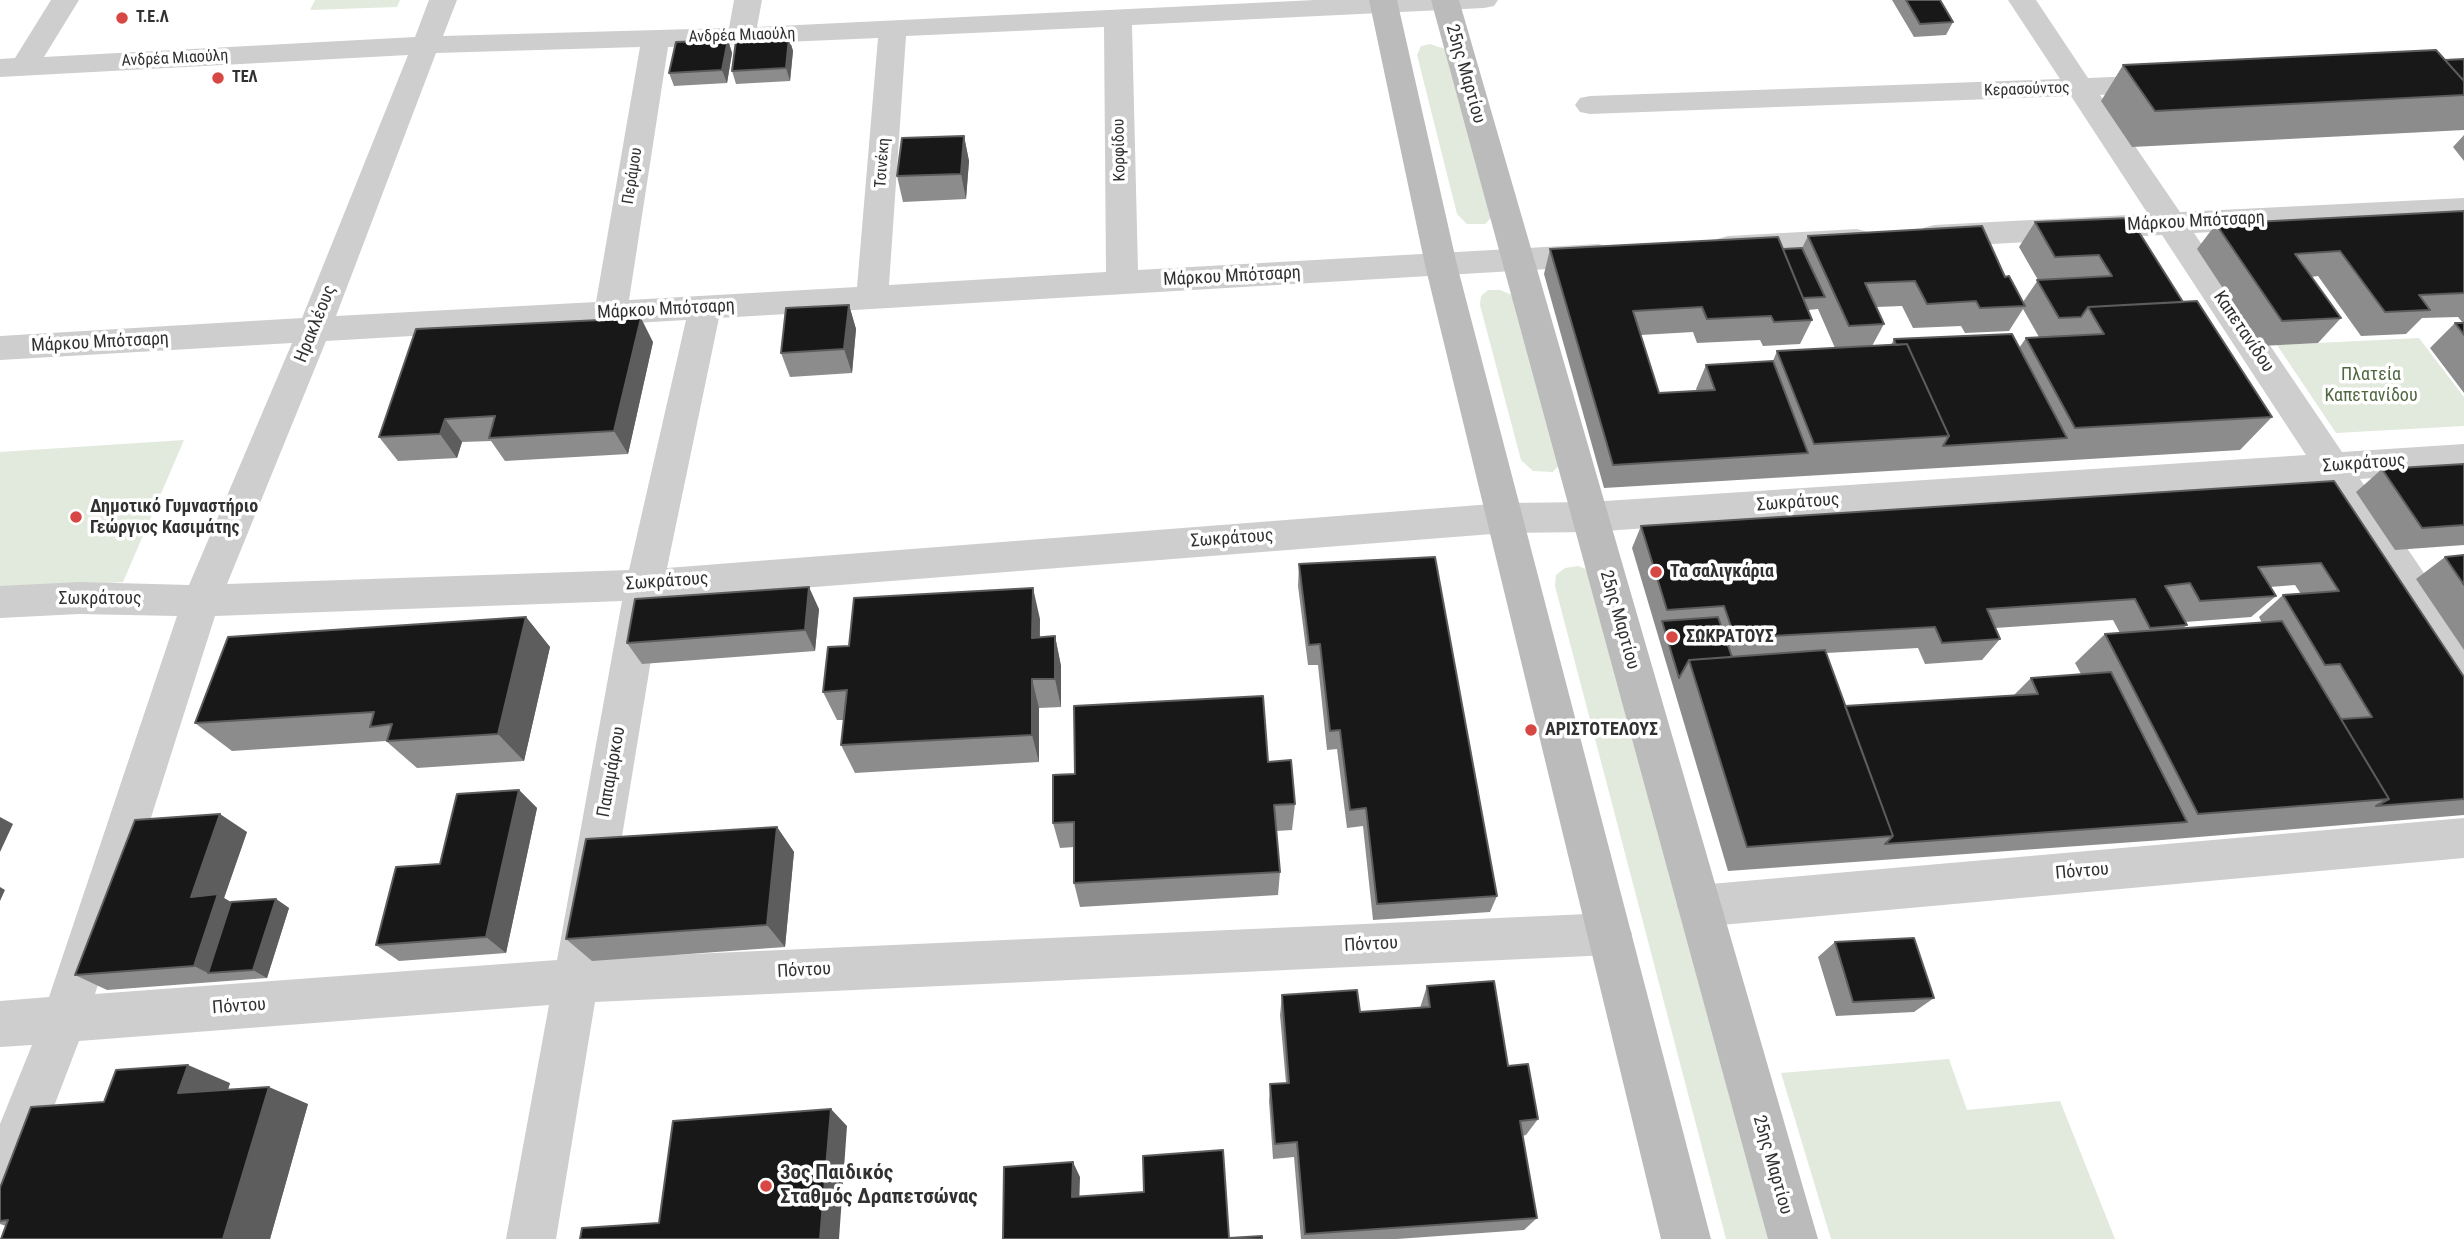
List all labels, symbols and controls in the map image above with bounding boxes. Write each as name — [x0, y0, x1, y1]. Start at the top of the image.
place label: Τ.Ε.Λ — [136, 8, 169, 28]
marker: Τ.Ε.Λ — [114, 10, 130, 26]
street label: 25ης Μαρτίου — [1441, 22, 1489, 126]
street label: Ανδρέα Μιαούλη — [688, 25, 796, 47]
street label: Ανδρέα Μιαούλη — [121, 47, 229, 71]
place label: ΤΕΛ — [232, 68, 258, 88]
marker: ΤΕΛ — [210, 70, 226, 86]
street label: Κερασούντος — [1984, 79, 2070, 101]
street label: Κορφίδου — [1110, 118, 1130, 182]
street label: Τσινέκη — [872, 137, 894, 189]
street label: Περάμου — [619, 146, 647, 206]
street label: Μάρκου Μπότσαρη — [2127, 208, 2265, 236]
street label: Μάρκου Μπότσαρη — [1163, 263, 1301, 291]
street label: Ηρακλέους — [291, 282, 341, 366]
street label: Καπετανίδου — [2208, 287, 2278, 377]
street label: Μάρκου Μπότσαρη — [597, 296, 735, 324]
street label: Μάρκου Μπότσαρη — [31, 329, 169, 357]
park label: Πλατεία Καπετανίδου — [2324, 364, 2418, 406]
street label: Σωκράτους — [2322, 450, 2406, 478]
street label: Σωκράτους — [1756, 489, 1840, 517]
place label: Δημοτικό Γυμναστήριο Γεώργιος Κασιμάτης — [90, 496, 258, 538]
marker: Δημοτικό Γυμναστήριο Γεώργιος Κασιμάτης — [68, 509, 84, 525]
street label: Σωκράτους — [1190, 525, 1274, 553]
place label: Τα σαλιγκάρια — [1670, 561, 1774, 583]
marker: Τα σαλιγκάρια — [1648, 564, 1664, 580]
street label: Σωκράτους — [625, 568, 709, 596]
street label: 25ης Μαρτίου — [1595, 568, 1643, 672]
street label: Σωκράτους — [59, 588, 141, 610]
place label: ΣΩΚΡΑΤΟΥΣ — [1686, 626, 1774, 648]
marker: ΣΩΚΡΑΤΟΥΣ — [1664, 629, 1680, 645]
place label: ΑΡΙΣΤΟΤΕΛΟΥΣ — [1545, 719, 1658, 741]
marker: ΑΡΙΣΤΟΤΕΛΟΥΣ — [1523, 722, 1539, 738]
street label: Παπαμάρκου — [593, 725, 631, 819]
street label: Πόντου — [2054, 859, 2110, 885]
street label: Πόντου — [1344, 933, 1398, 957]
street label: Πόντου — [777, 959, 831, 983]
street label: Πόντου — [211, 994, 267, 1020]
street label: 25ης Μαρτίου — [1748, 1113, 1796, 1217]
place label: 3ος Παιδικός Σταθμός Δραπετσώνας — [780, 1161, 978, 1211]
marker: 3ος Παιδικός Σταθμός Δραπετσώνας — [758, 1178, 774, 1194]

